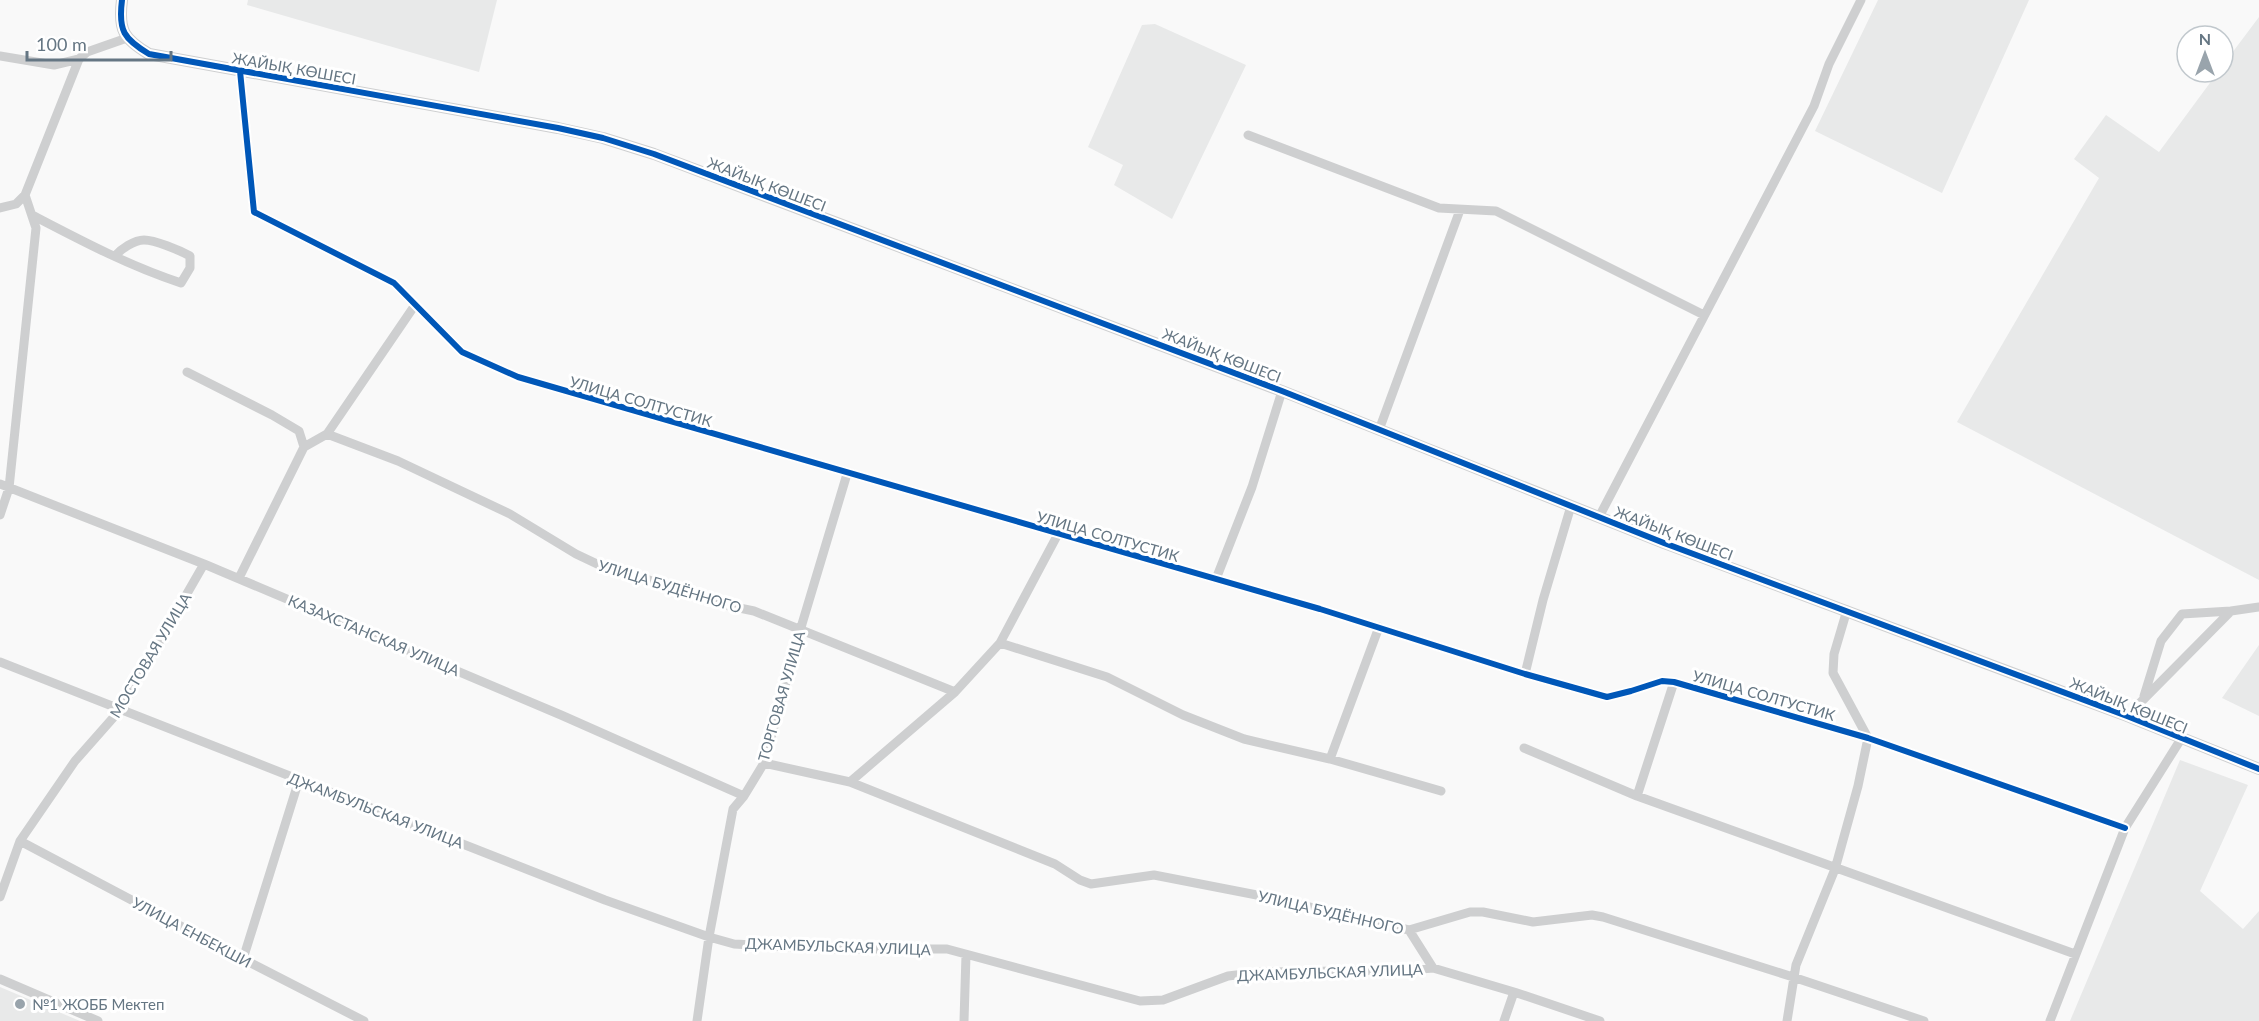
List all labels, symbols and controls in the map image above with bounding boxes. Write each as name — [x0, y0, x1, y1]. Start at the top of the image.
scale bar — [27, 24, 171, 62]
north arrow — [2175, 24, 2235, 84]
text: N — [2199, 29, 2211, 48]
text: 100 m — [36, 33, 87, 55]
street label: ЖАЙЫҚ КӨШЕСІ — [231, 48, 357, 88]
street label: ЖАЙЫҚ КӨШЕСІ — [705, 153, 829, 215]
street label: ЖАЙЫҚ КӨШЕСІ — [1160, 324, 1284, 386]
street label: УЛИЦА СОЛТУСТИК — [568, 372, 714, 430]
street label: ЖАЙЫҚ КӨШЕСІ — [1612, 502, 1736, 564]
street label: УЛИЦА СОЛТУСТИК — [1035, 507, 1181, 565]
street label: УЛИЦА БУДЁННОГО — [596, 556, 744, 616]
street label: МОСТОВАЯ УЛИЦА — [106, 589, 195, 721]
street label: КАЗАХСТАНСКАЯ УЛИЦА — [286, 591, 463, 680]
street label: ТОРГОВАЯ УЛИЦА — [754, 628, 809, 763]
street label: УЛИЦА СОЛТУСТИК — [1691, 666, 1837, 724]
street label: ЖАЙЫҚ КӨШЕСІ — [2067, 673, 2191, 737]
street label: ДЖАМБУЛЬСКАЯ УЛИЦА — [286, 768, 467, 852]
street label: УЛИЦА БУДЁННОГО — [1256, 886, 1406, 938]
street label: УЛИЦА ЕНБЕКШИ — [129, 893, 255, 971]
street label: ДЖАМБУЛЬСКАЯ УЛИЦА — [745, 934, 932, 958]
street label: ДЖАМБУЛЬСКАЯ УЛИЦА — [1237, 960, 1424, 984]
place label: №1 ЖОББ Мектеп — [32, 995, 164, 1013]
marker: №1 ЖОББ Мектеп — [13, 997, 27, 1011]

